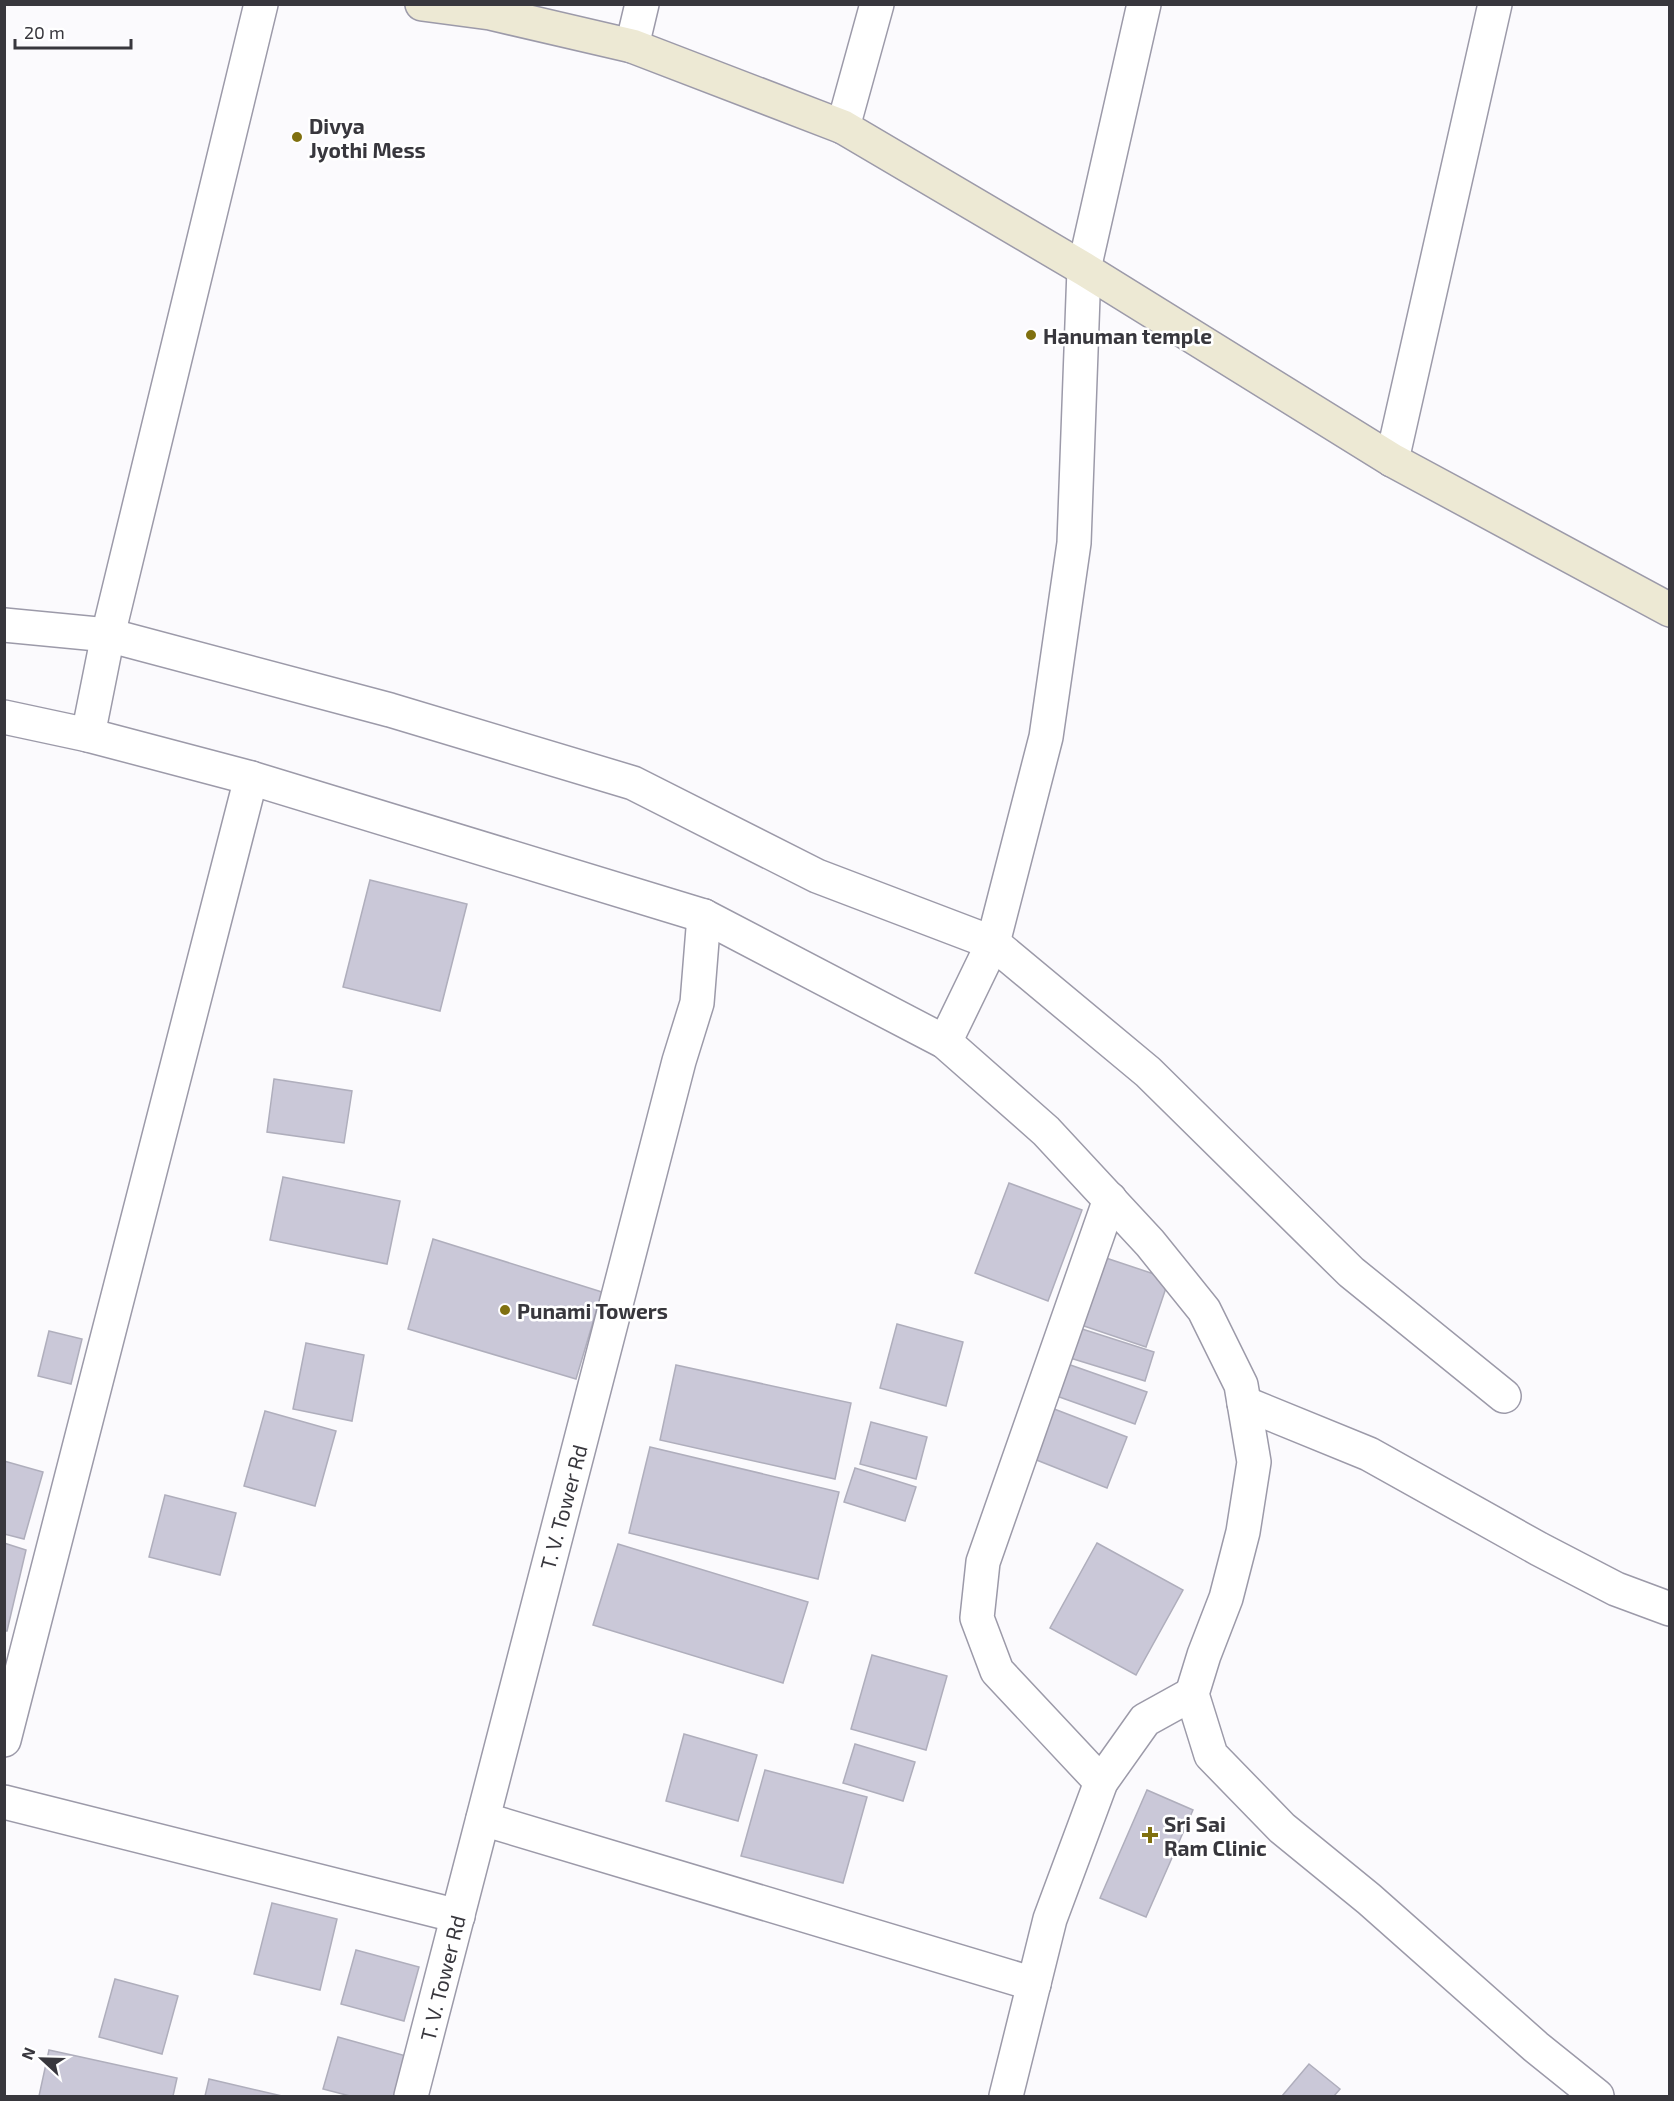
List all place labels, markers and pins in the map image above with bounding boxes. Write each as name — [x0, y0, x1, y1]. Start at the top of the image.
place label: Divya Jyothi Mess — [309, 113, 426, 163]
marker: Divya Jyothi Mess — [290, 130, 304, 144]
place label: Hanuman temple — [1043, 323, 1212, 348]
marker: Hanuman temple — [1024, 328, 1038, 342]
place label: Punami Towers — [517, 1298, 668, 1323]
marker: Punami Towers — [498, 1303, 512, 1317]
place label: Sri Sai Ram Clinic — [1164, 1811, 1267, 1860]
marker: Sri Sai Ram Clinic — [1141, 1826, 1159, 1844]

